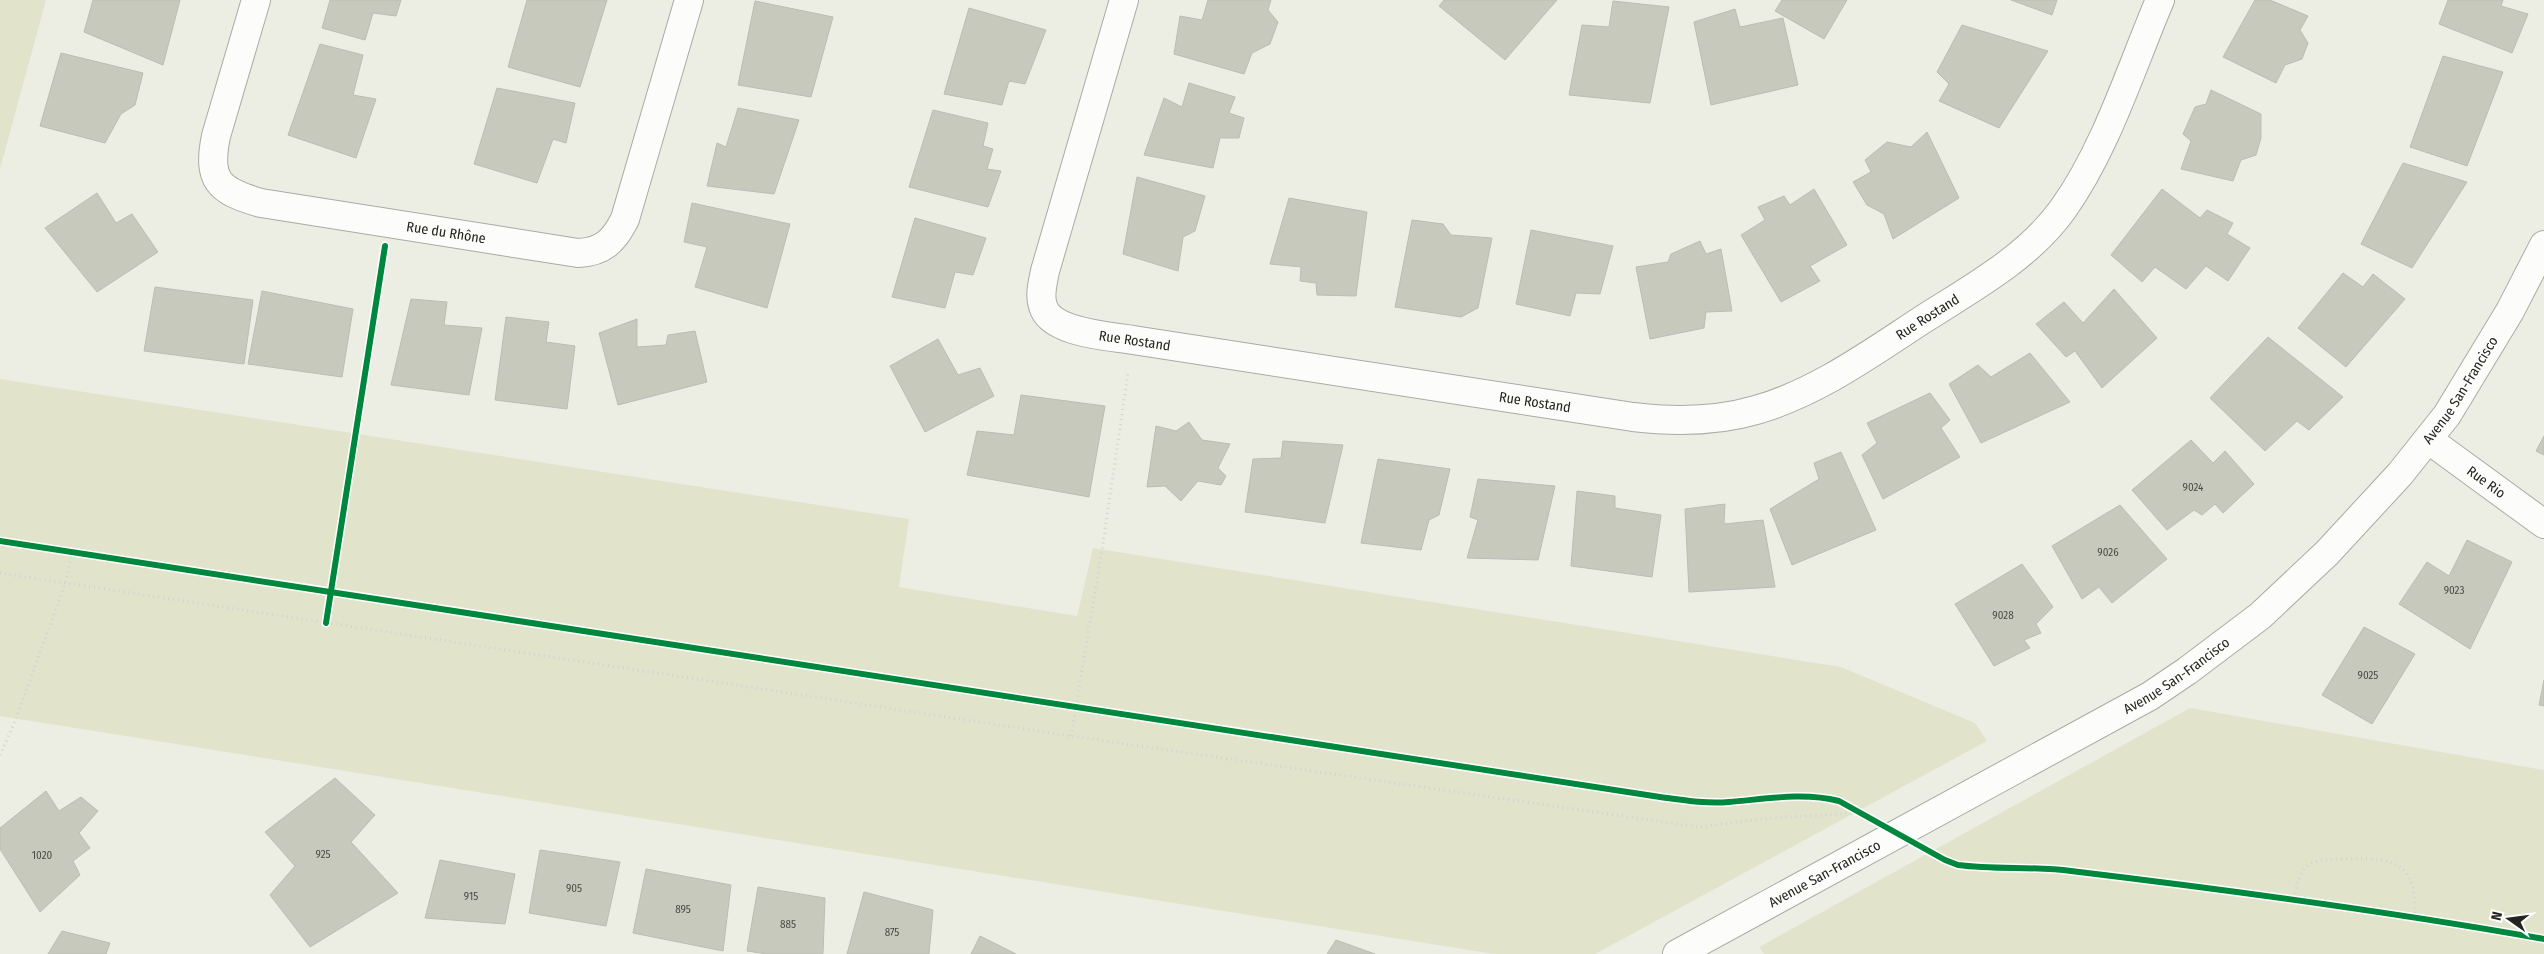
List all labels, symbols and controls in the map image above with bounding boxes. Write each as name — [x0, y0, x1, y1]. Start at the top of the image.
street label: Rue du Rhône — [405, 218, 487, 247]
street label: Rue Rostand — [1892, 290, 1962, 344]
street label: Rue Rostand — [1098, 327, 1172, 354]
street label: Avenue San-Francisco — [2419, 333, 2501, 447]
street label: Rue Rostand — [1498, 388, 1572, 416]
street label: Rue Rio — [2464, 462, 2509, 502]
house number: 9024 — [2183, 481, 2204, 494]
house number: 9026 — [2097, 546, 2119, 559]
house number: 9023 — [2444, 584, 2464, 597]
house number: 9028 — [1992, 609, 2014, 622]
street label: Avenue San-Francisco — [2120, 634, 2233, 717]
house number: 9025 — [2358, 669, 2378, 682]
street label: Avenue San-Francisco — [1766, 836, 1883, 911]
house number: 925 — [315, 848, 331, 861]
house number: 1020 — [32, 849, 53, 862]
house number: 905 — [566, 882, 582, 895]
house number: 915 — [464, 890, 478, 903]
north arrow — [2484, 894, 2534, 944]
house number: 895 — [675, 903, 691, 916]
text: N — [2488, 910, 2506, 922]
house number: 885 — [780, 918, 796, 931]
house number: 875 — [885, 926, 899, 939]

